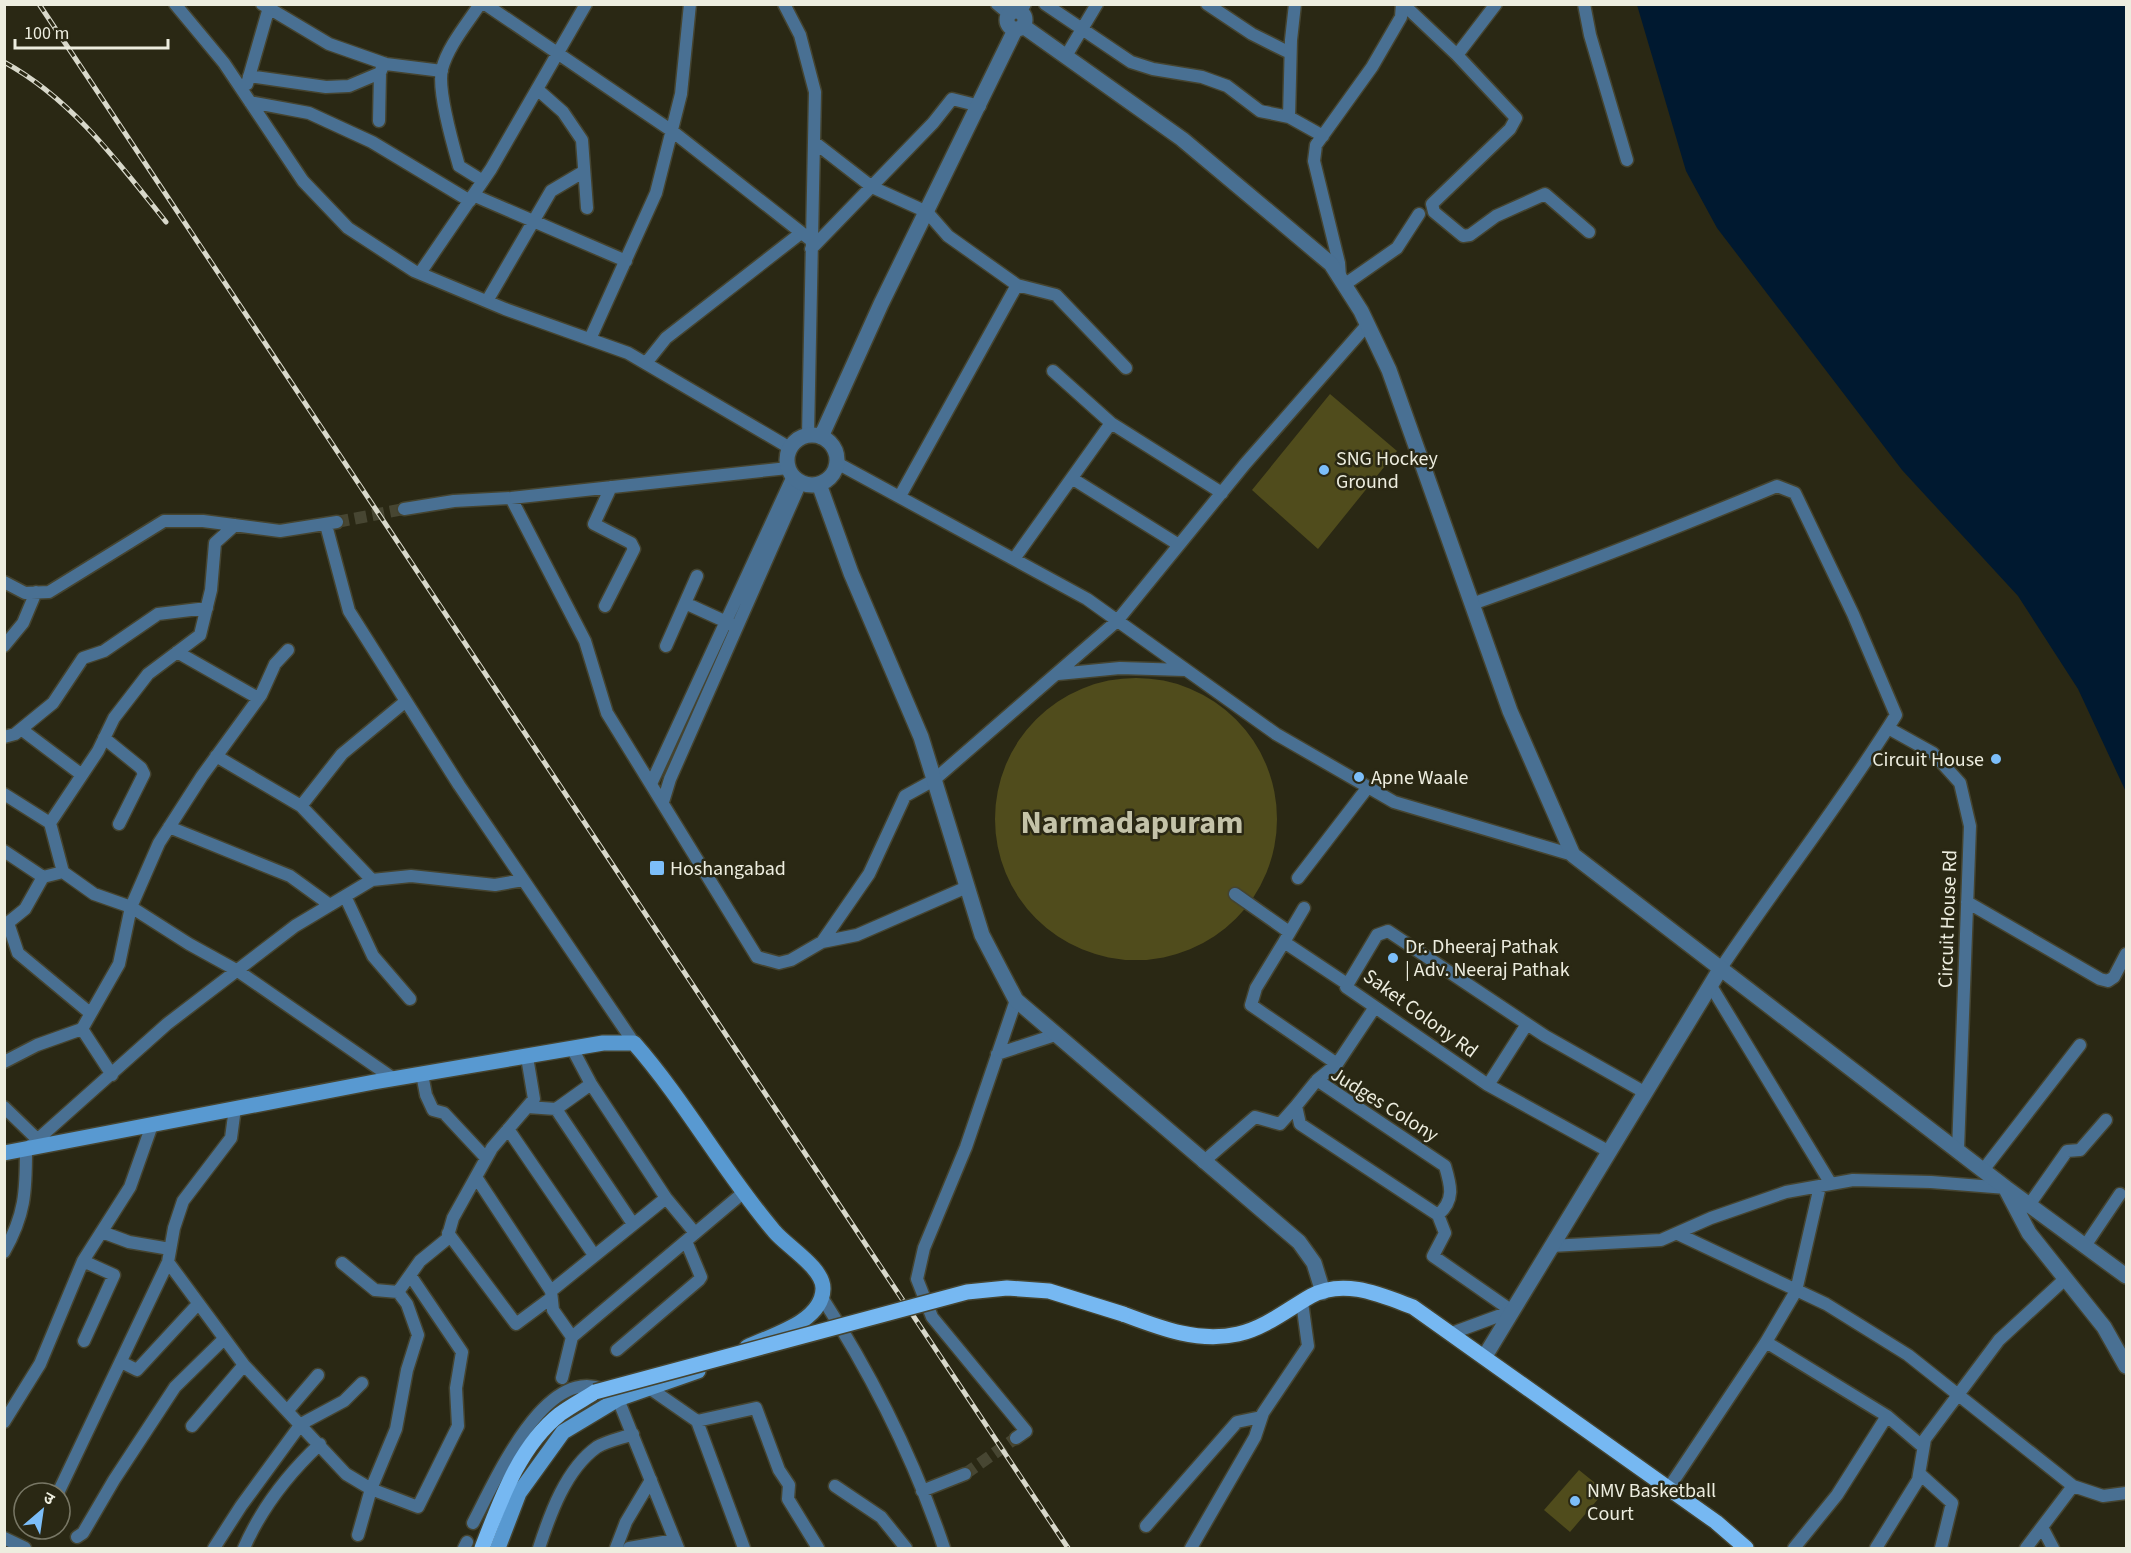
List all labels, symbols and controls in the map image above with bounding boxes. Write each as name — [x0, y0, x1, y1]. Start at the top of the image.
scale bar — [15, 12, 168, 50]
text: 100 m — [24, 21, 69, 46]
place label: SNG Hockey Ground — [1336, 445, 1439, 496]
marker: SNG Hockey Ground — [1317, 463, 1331, 477]
place label: Circuit House — [1872, 746, 1984, 774]
marker: Circuit House — [1989, 752, 2003, 766]
place label: Apne Waale — [1371, 764, 1468, 792]
marker: Apne Waale — [1352, 770, 1366, 784]
district label: Narmadapuram — [1020, 800, 1244, 846]
street label: Circuit House Rd — [1932, 850, 1964, 989]
place label: Hoshangabad — [670, 855, 786, 883]
marker: Hoshangabad — [648, 859, 666, 877]
place label: Dr. Dheeraj Pathak | Adv. Neeraj Pathak — [1405, 933, 1570, 984]
marker: Dr. Dheeraj Pathak | Adv. Neeraj Pathak — [1386, 951, 1400, 965]
street label: Saket Colony Rd — [1357, 963, 1483, 1065]
street label: Judges Colony — [1325, 1061, 1444, 1149]
place label: NMV Basketball Court — [1587, 1477, 1716, 1528]
north arrow — [12, 1481, 72, 1541]
text: उ — [39, 1487, 59, 1511]
marker: NMV Basketball Court — [1568, 1494, 1582, 1508]

